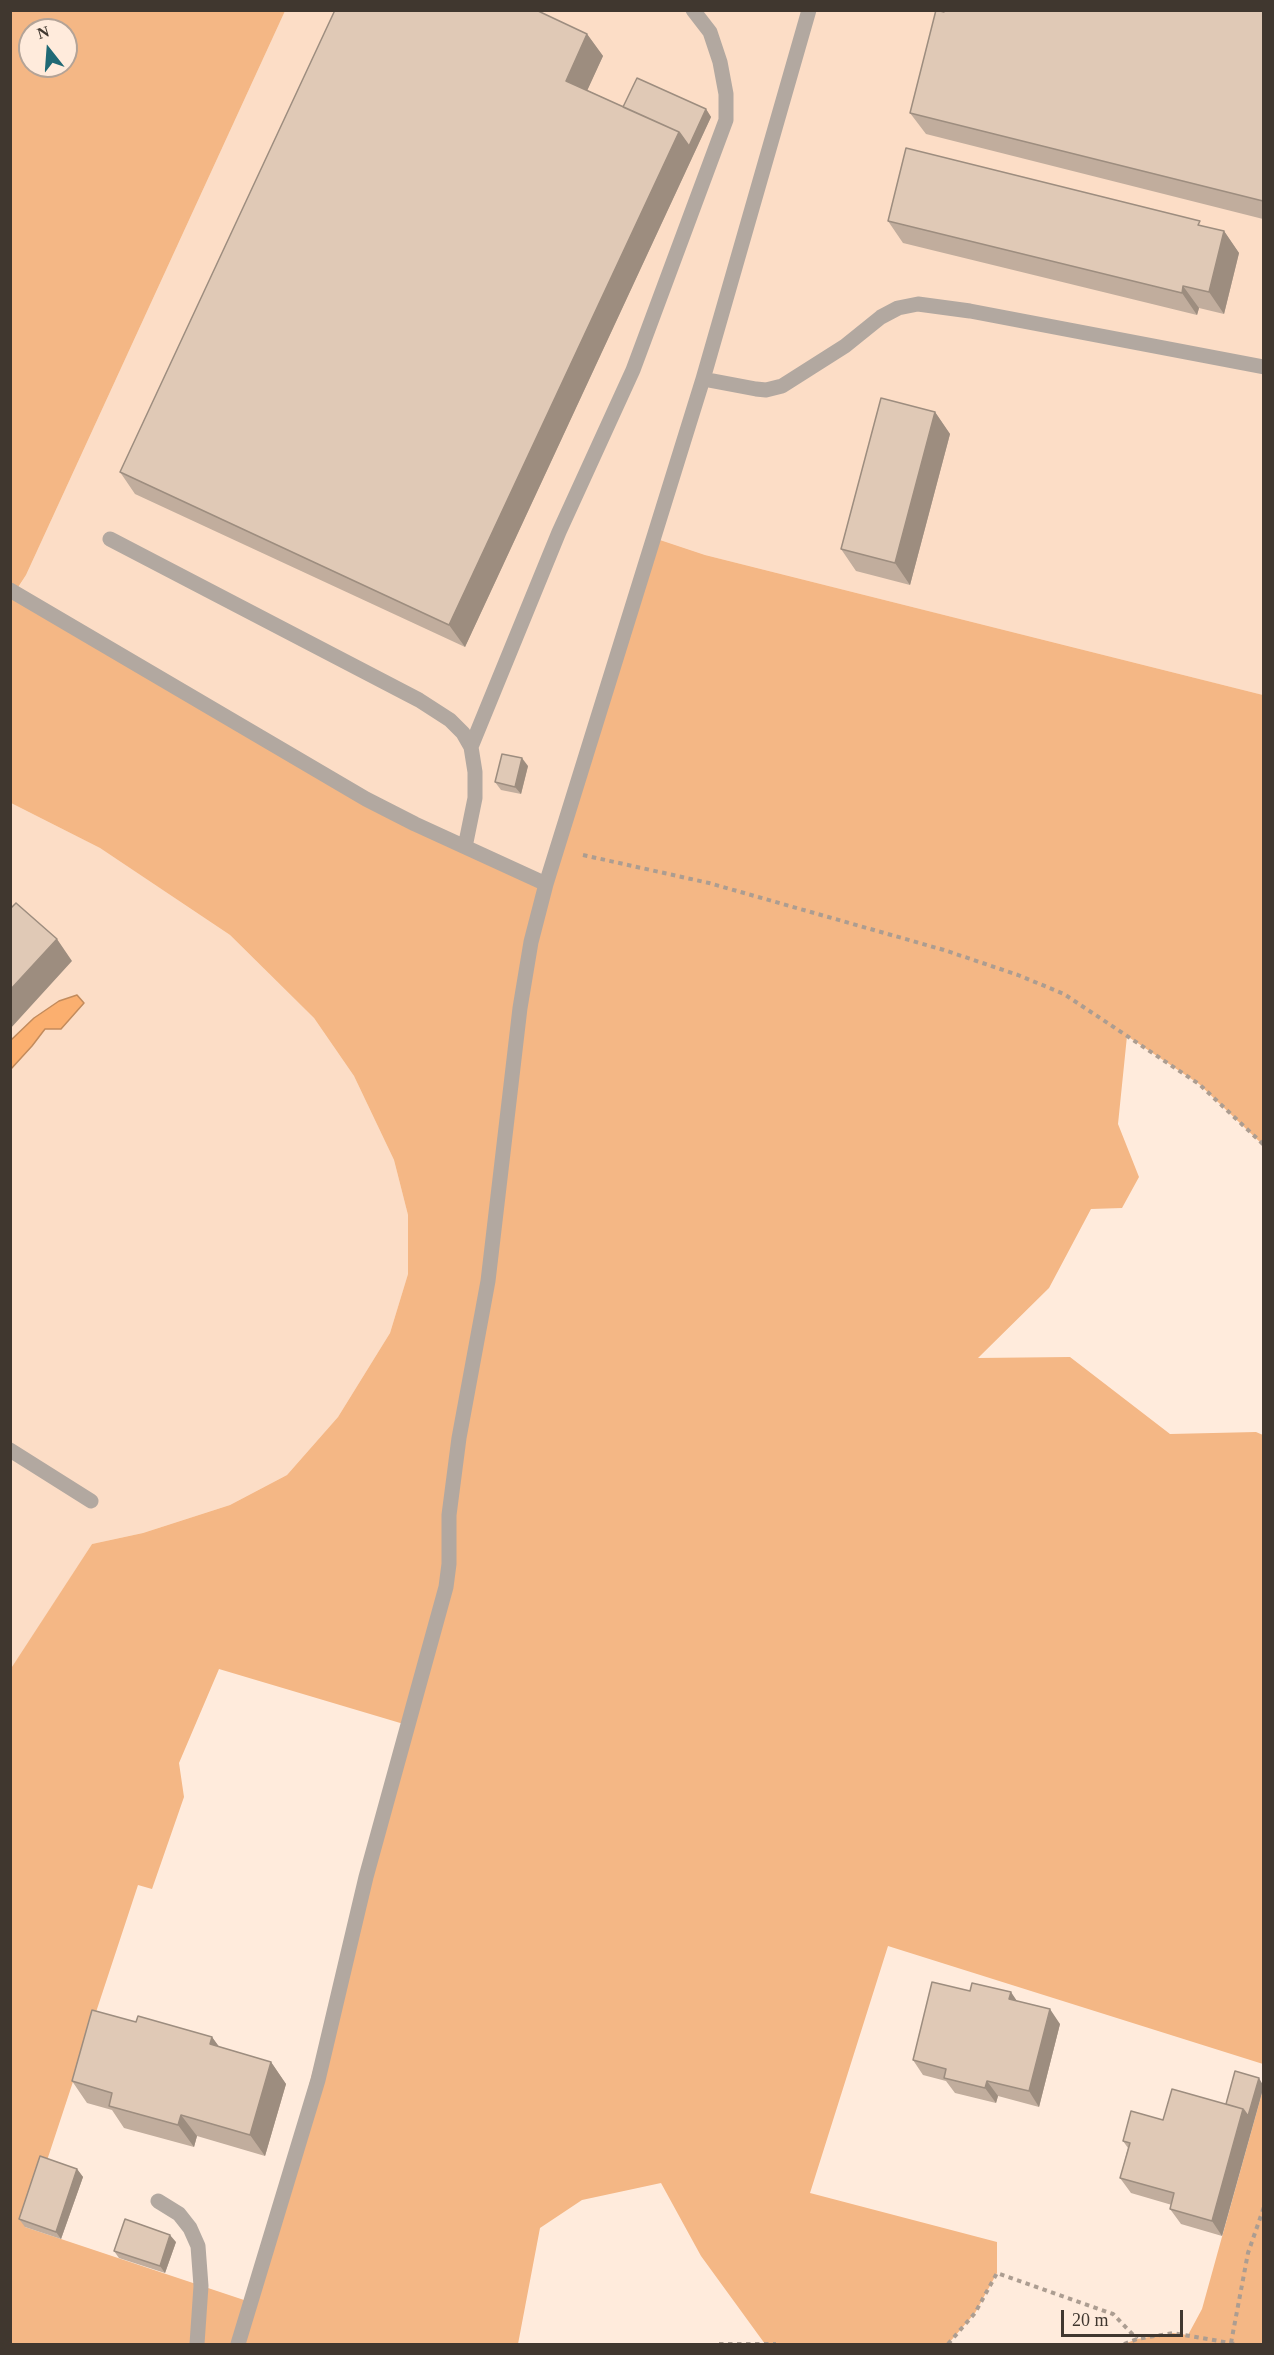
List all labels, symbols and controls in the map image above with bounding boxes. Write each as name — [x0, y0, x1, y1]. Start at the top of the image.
north arrow — [18, 18, 78, 78]
text: N — [35, 22, 51, 42]
scale bar — [1064, 2298, 1186, 2336]
text: 20 m — [1072, 2310, 1109, 2330]

